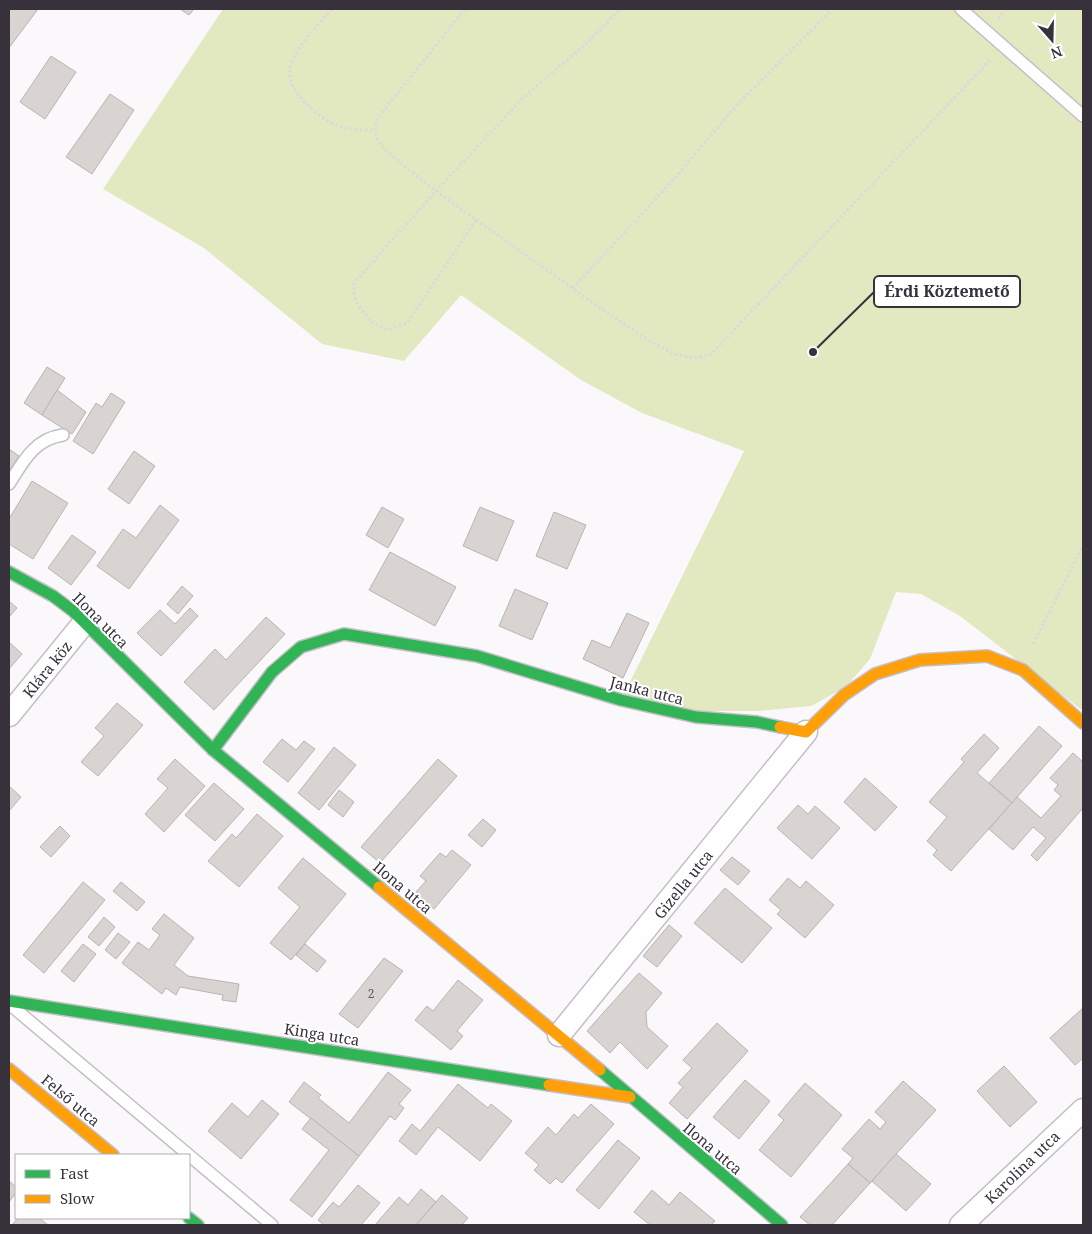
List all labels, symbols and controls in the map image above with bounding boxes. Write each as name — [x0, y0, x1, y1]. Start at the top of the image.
north arrow — [1027, 15, 1077, 65]
text: N — [1048, 42, 1065, 64]
callout: Érdi Köztemető — [874, 276, 1020, 307]
text: Érdi Köztemető — [884, 280, 1010, 302]
street label: Ilona utca — [69, 588, 133, 652]
street label: Klára köz — [18, 636, 76, 702]
street label: Janka utca — [607, 671, 686, 709]
street label: Gizella utca — [649, 845, 717, 923]
street label: Ilona utca — [369, 856, 437, 918]
house number: 2 — [368, 985, 374, 1002]
street label: Kinga utca — [283, 1018, 361, 1050]
street label: Felső utca — [37, 1070, 105, 1130]
street label: Ilona utca — [679, 1117, 747, 1179]
street label: Karolina utca — [980, 1126, 1064, 1208]
legend — [15, 1154, 190, 1219]
text: Fast — [60, 1163, 89, 1183]
text: Slow — [60, 1188, 94, 1208]

